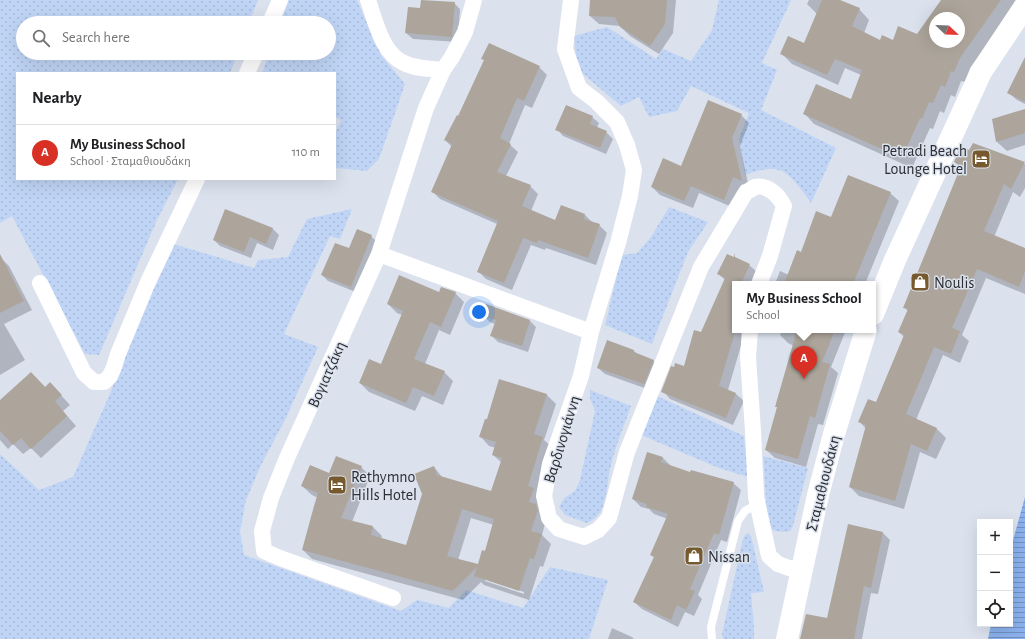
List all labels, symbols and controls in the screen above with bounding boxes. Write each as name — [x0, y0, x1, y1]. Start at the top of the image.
north arrow — [929, 12, 965, 48]
search box — [16, 16, 336, 60]
icon: search — [30, 27, 52, 49]
text: Search here — [62, 30, 130, 45]
text: Nearby — [32, 89, 82, 106]
text: My Business School — [70, 137, 185, 152]
place label: Petradi Beach Lounge Hotel — [882, 143, 967, 177]
text: A — [41, 146, 49, 159]
text: 110 m — [292, 146, 320, 159]
hotel icon: Petradi Beach Lounge Hotel — [970, 148, 992, 170]
text: School · Σταμαθιουδάκη — [70, 155, 191, 168]
shop icon: Noulis — [909, 271, 931, 293]
place label: Noulis — [934, 275, 974, 291]
popup — [732, 281, 876, 333]
text: My Business School — [746, 291, 862, 306]
your location — [469, 302, 489, 322]
text: School — [746, 309, 780, 322]
street label: Βογιατζάκη — [305, 339, 349, 410]
pin: A — [791, 346, 817, 379]
street label: Βαρδινογιάννη — [541, 394, 583, 485]
street label: Σταμαθιουδάκη — [803, 434, 843, 533]
place label: Rethymno Hills Hotel — [351, 469, 417, 503]
hotel icon: Rethymno Hills Hotel — [326, 474, 348, 496]
map controls — [977, 519, 1013, 627]
button: + — [977, 519, 1013, 555]
shop icon: Nissan — [683, 545, 705, 567]
place label: Nissan — [708, 549, 750, 565]
button: − — [977, 555, 1013, 591]
button: locate — [977, 591, 1013, 627]

